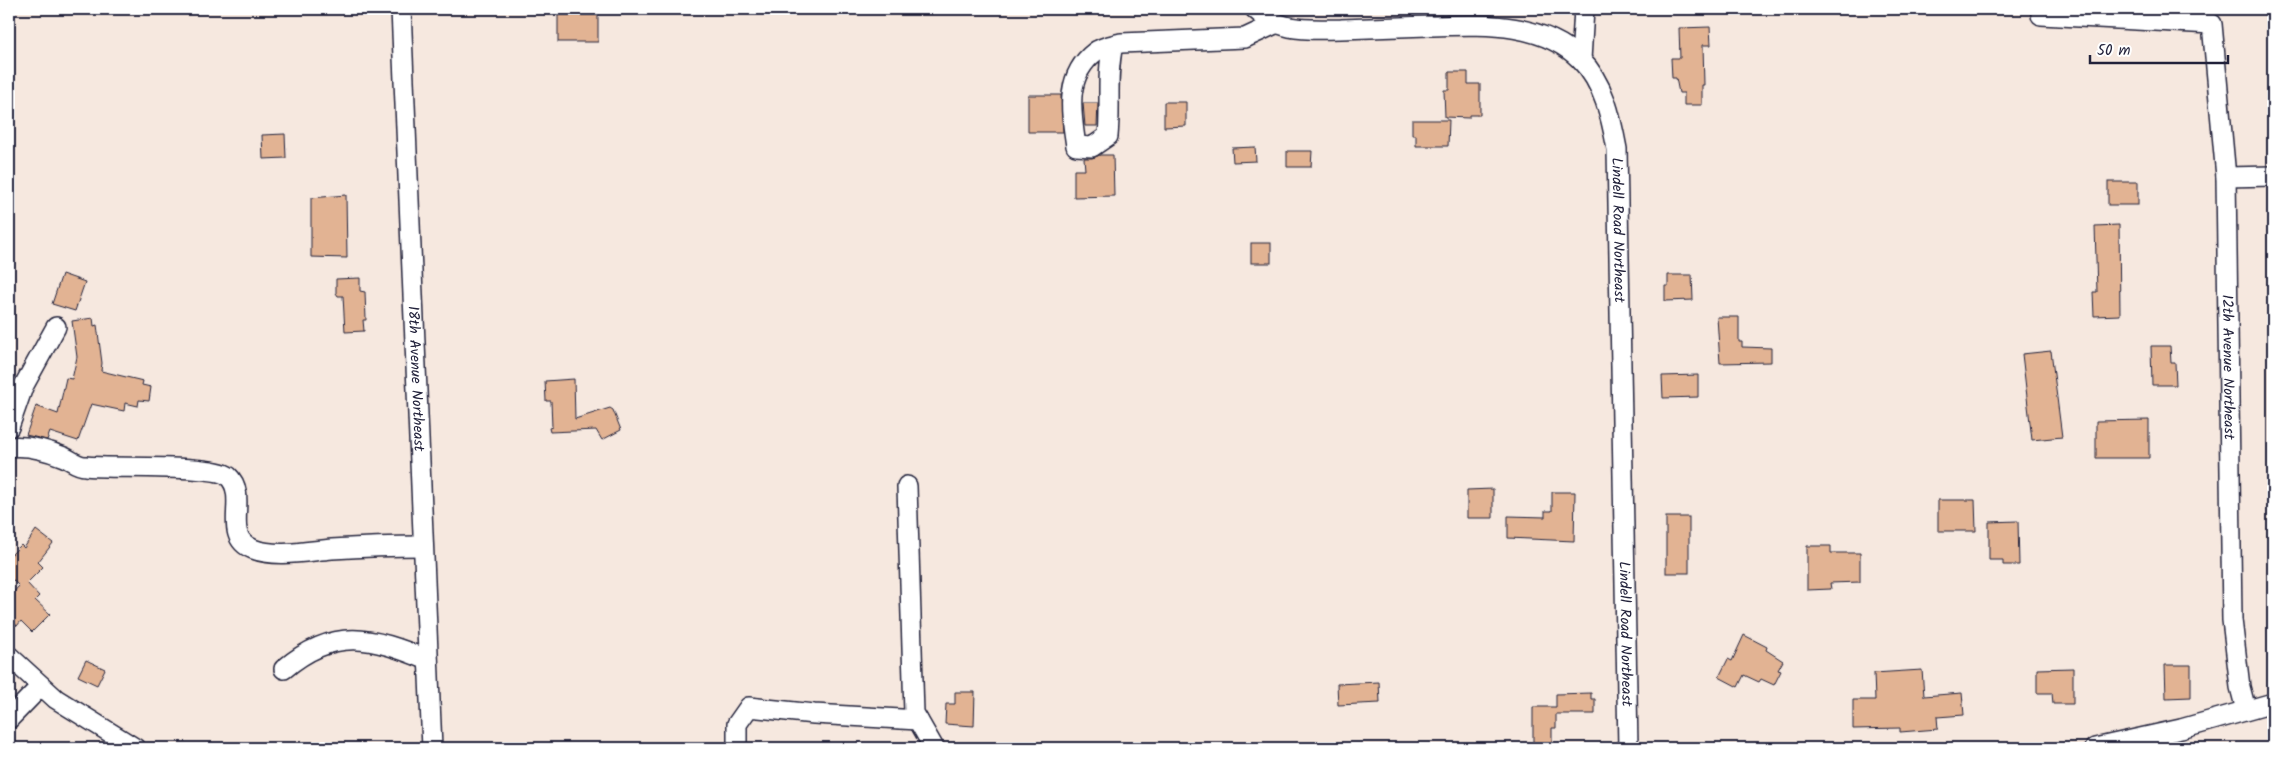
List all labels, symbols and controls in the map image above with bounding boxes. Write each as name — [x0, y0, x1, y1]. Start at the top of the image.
scale bar — [2090, 32, 2227, 64]
text: 50 m — [2097, 39, 2131, 63]
street label: Lindell Road Northeast — [1604, 157, 1631, 303]
street label: 12th Avenue Northeast — [2215, 294, 2241, 440]
street label: 18th Avenue Northeast — [400, 305, 431, 452]
street label: Lindell Road Northeast — [1612, 561, 1638, 707]

